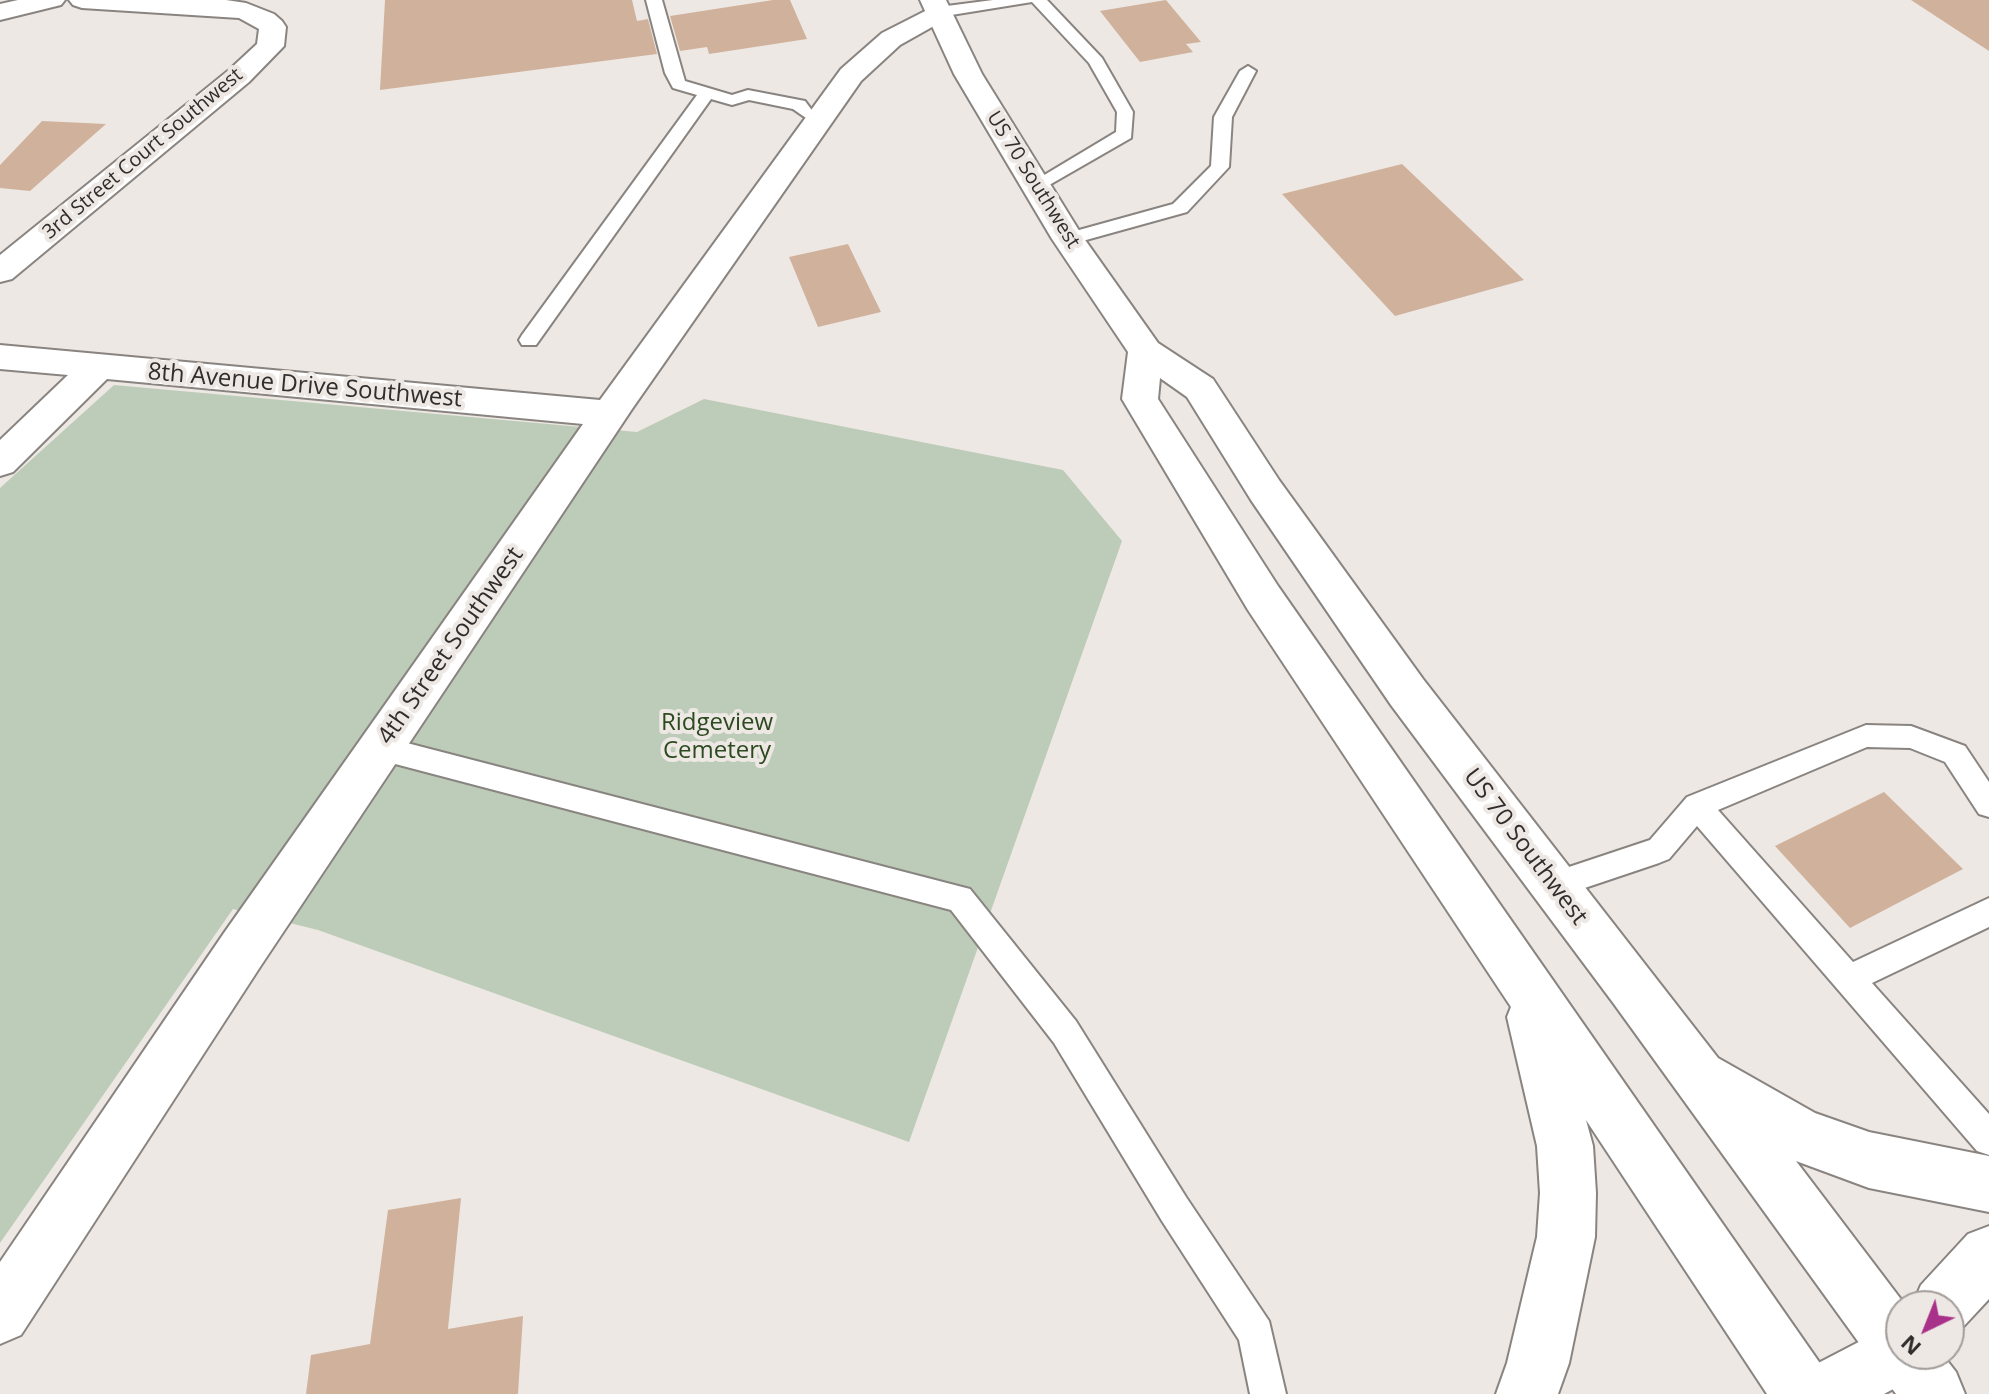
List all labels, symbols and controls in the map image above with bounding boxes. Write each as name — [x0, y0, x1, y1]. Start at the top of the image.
street label: 3rd Street Court Southwest — [38, 63, 248, 245]
street label: US 70 Southwest — [981, 107, 1085, 253]
street label: 8th Avenue Drive Southwest — [147, 358, 463, 414]
street label: 4th Street Southwest — [372, 542, 530, 750]
park label: Ridgeview Cemetery — [661, 709, 773, 765]
street label: US 70 Southwest — [1457, 763, 1593, 931]
north arrow — [1885, 1290, 1965, 1370]
text: N — [1893, 1329, 1927, 1363]

